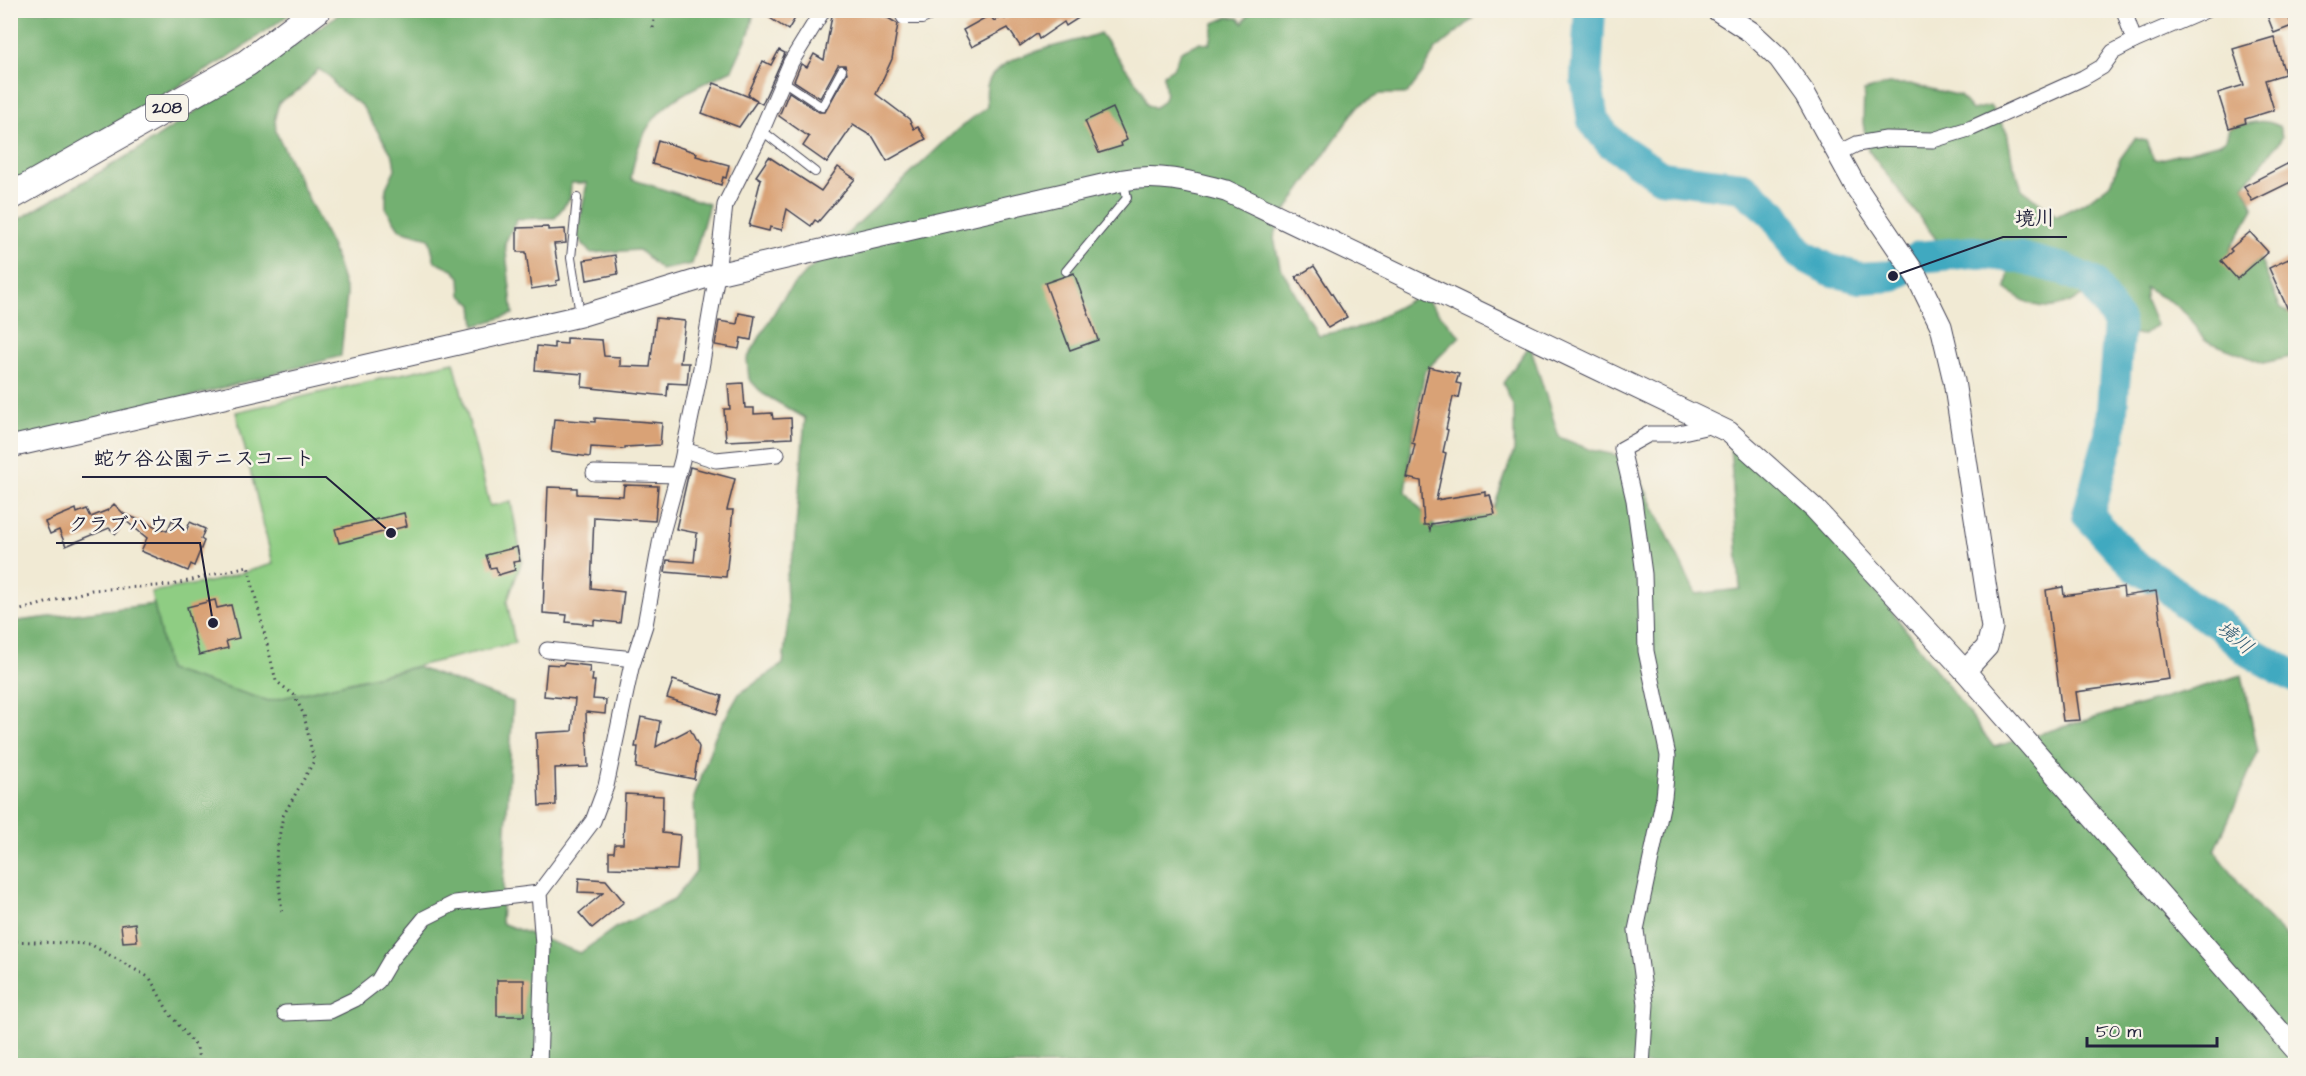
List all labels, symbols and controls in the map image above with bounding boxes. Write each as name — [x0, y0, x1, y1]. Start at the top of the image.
road number: 208 — [146, 95, 188, 121]
callout: 境川 — [2003, 199, 2067, 237]
text: 境川 — [2015, 205, 2055, 233]
callout: 蛇ケ谷公園テニスコート — [82, 439, 326, 477]
text: 蛇ケ谷公園テニスコート — [94, 445, 314, 473]
callout: クラブハウス — [56, 505, 200, 543]
text: クラブハウス — [69, 511, 187, 539]
water label: 境川 — [2211, 615, 2259, 661]
scale bar — [2087, 1010, 2218, 1048]
text: 50 m — [2096, 1019, 2141, 1044]

